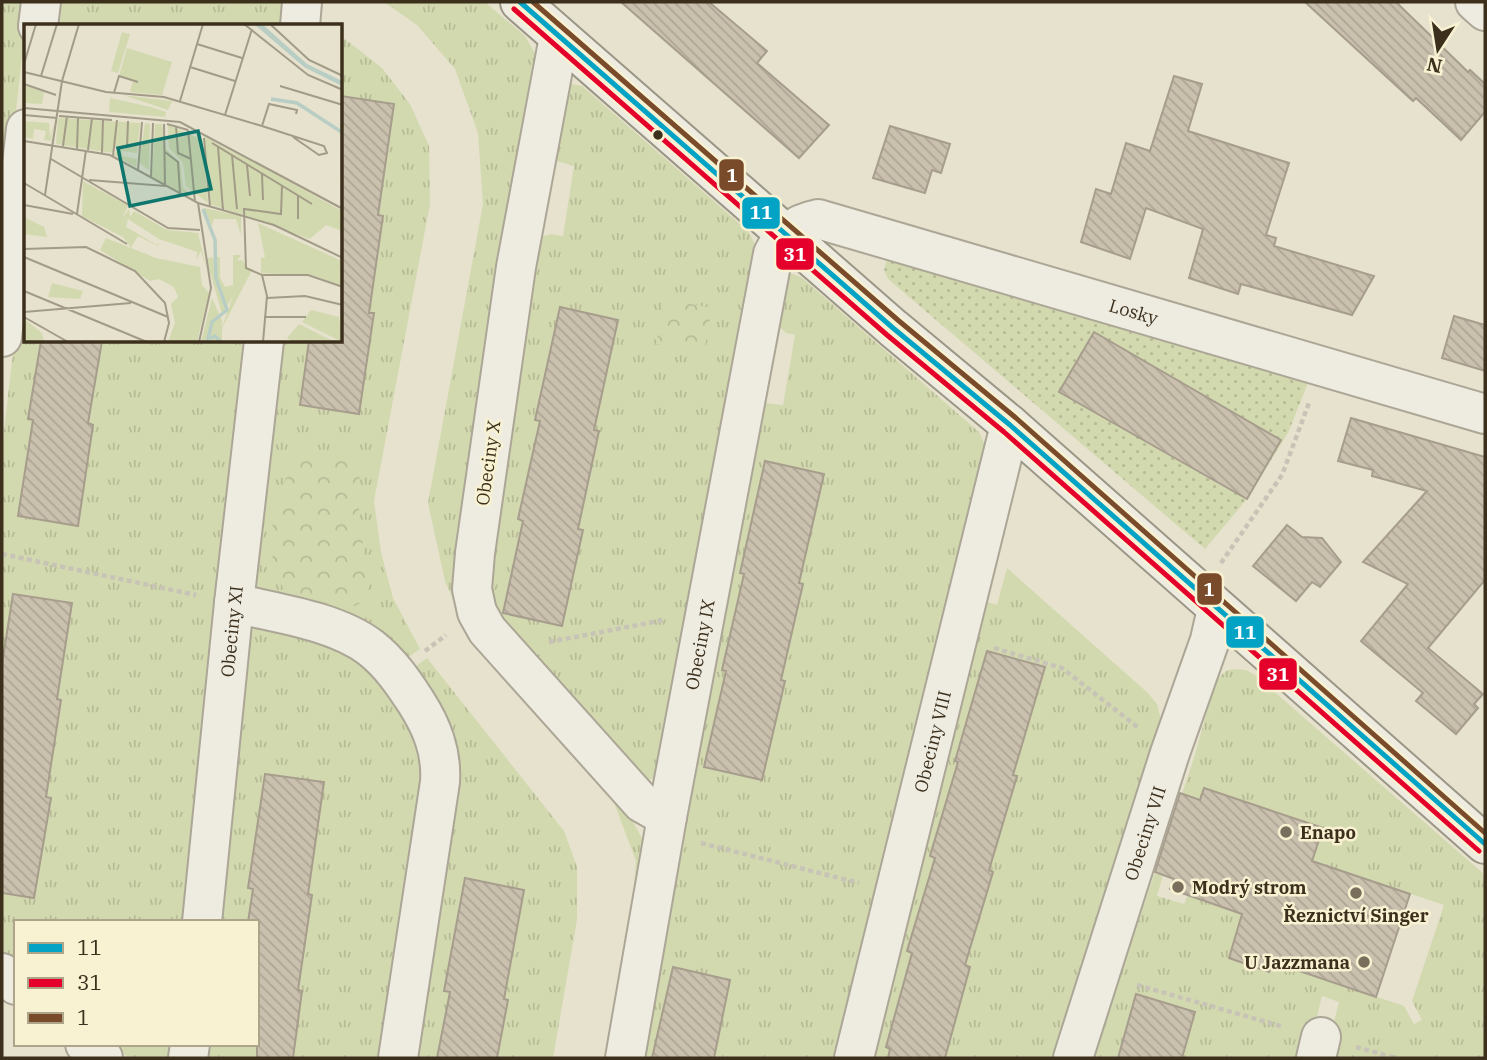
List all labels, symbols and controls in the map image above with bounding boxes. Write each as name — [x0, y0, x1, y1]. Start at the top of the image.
north arrow — [1403, 14, 1473, 84]
inset map — [24, 24, 343, 343]
text: N — [1425, 52, 1444, 79]
unlabelled marker — [651, 128, 665, 142]
line badge: 1 — [718, 158, 745, 192]
text: 1 — [726, 163, 738, 187]
line badge: 11 — [741, 196, 781, 230]
text: 11 — [750, 200, 772, 224]
line badge: 31 — [775, 237, 815, 271]
text: 31 — [784, 242, 806, 266]
street label: Losky — [1107, 293, 1161, 329]
street label: Obeciny X — [471, 419, 505, 507]
line badge: 1 — [1196, 572, 1223, 606]
text: 1 — [1203, 577, 1215, 601]
street label: Obeciny XI — [215, 584, 247, 678]
street label: Obeciny IX — [680, 597, 719, 692]
line badge: 11 — [1225, 615, 1265, 649]
text: 11 — [1234, 620, 1256, 644]
line badge: 31 — [1258, 657, 1298, 691]
text: 31 — [1267, 662, 1289, 686]
street label: Obeciny VIII — [908, 688, 956, 795]
street label: Obeciny VII — [1119, 783, 1170, 883]
place label: Enapo — [1300, 821, 1356, 844]
marker: Enapo — [1278, 824, 1294, 840]
place label: Modrý strom — [1192, 876, 1307, 899]
marker: Modrý strom — [1170, 879, 1186, 895]
marker: Řeznictví Singer — [1348, 885, 1364, 901]
place label: Řeznictví Singer — [1283, 904, 1429, 927]
legend — [14, 920, 259, 1046]
text: 11 — [77, 933, 102, 961]
place label: U Jazzmana — [1244, 951, 1350, 974]
marker: U Jazzmana — [1356, 954, 1372, 970]
text: 31 — [77, 968, 102, 996]
text: 1 — [77, 1003, 90, 1031]

